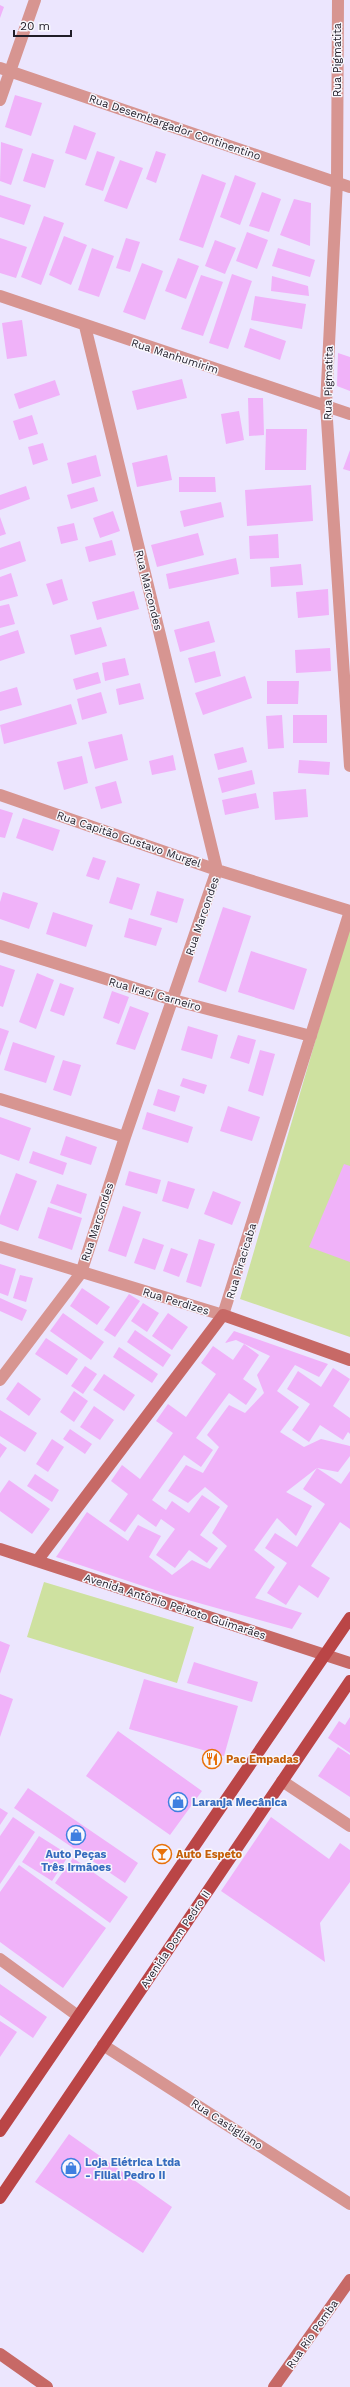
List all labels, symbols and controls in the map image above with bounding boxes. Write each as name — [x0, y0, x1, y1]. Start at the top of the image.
scale bar — [14, 12, 71, 38]
text: 20 m — [20, 19, 50, 33]
street label: Rua Pigmatita — [331, 23, 344, 97]
street label: Rua Desembargador Continentino — [87, 92, 262, 163]
street label: Rua Manhumirim — [130, 336, 220, 377]
street label: Rua Pigmatita — [321, 346, 336, 420]
street label: Rua Marcondes — [132, 549, 165, 632]
street label: Rua Capitão Gustavo Murgel — [55, 809, 203, 871]
street label: Rua Marcondes — [183, 875, 222, 957]
street label: Rua Irací Carneiro — [107, 975, 203, 1014]
street label: Rua Marcondes — [79, 1181, 116, 1263]
street label: Rua Piracicaba — [224, 1222, 259, 1301]
street label: Rua Perdizes — [141, 1285, 211, 1318]
street label: Avenida Antônio Peixoto Guimarães — [82, 1571, 268, 1642]
restaurant icon: Pac Empadas — [201, 1748, 223, 1770]
place label: Pac Empadas — [226, 1753, 299, 1766]
shop icon: Laranja Mecânica — [167, 1791, 189, 1813]
place label: Laranja Mecânica — [192, 1796, 288, 1809]
shop icon: Auto Peças Três Irmãoes — [65, 1824, 87, 1846]
bar icon: Auto Espeto — [151, 1843, 173, 1865]
place label: Auto Peças Três Irmãoes — [41, 1848, 111, 1874]
place label: Auto Espeto — [176, 1848, 243, 1861]
street label: Avenida Dom Pedro II — [138, 1888, 213, 1991]
street label: Rua Castigliano — [189, 2096, 265, 2152]
place label: Loja Elétrica Ltda - Filial Pedro II — [85, 2156, 181, 2182]
shop icon: Loja Elétrica Ltda - Filial Pedro II — [60, 2157, 82, 2179]
street label: Rua Rio Pomba — [284, 2297, 341, 2371]

